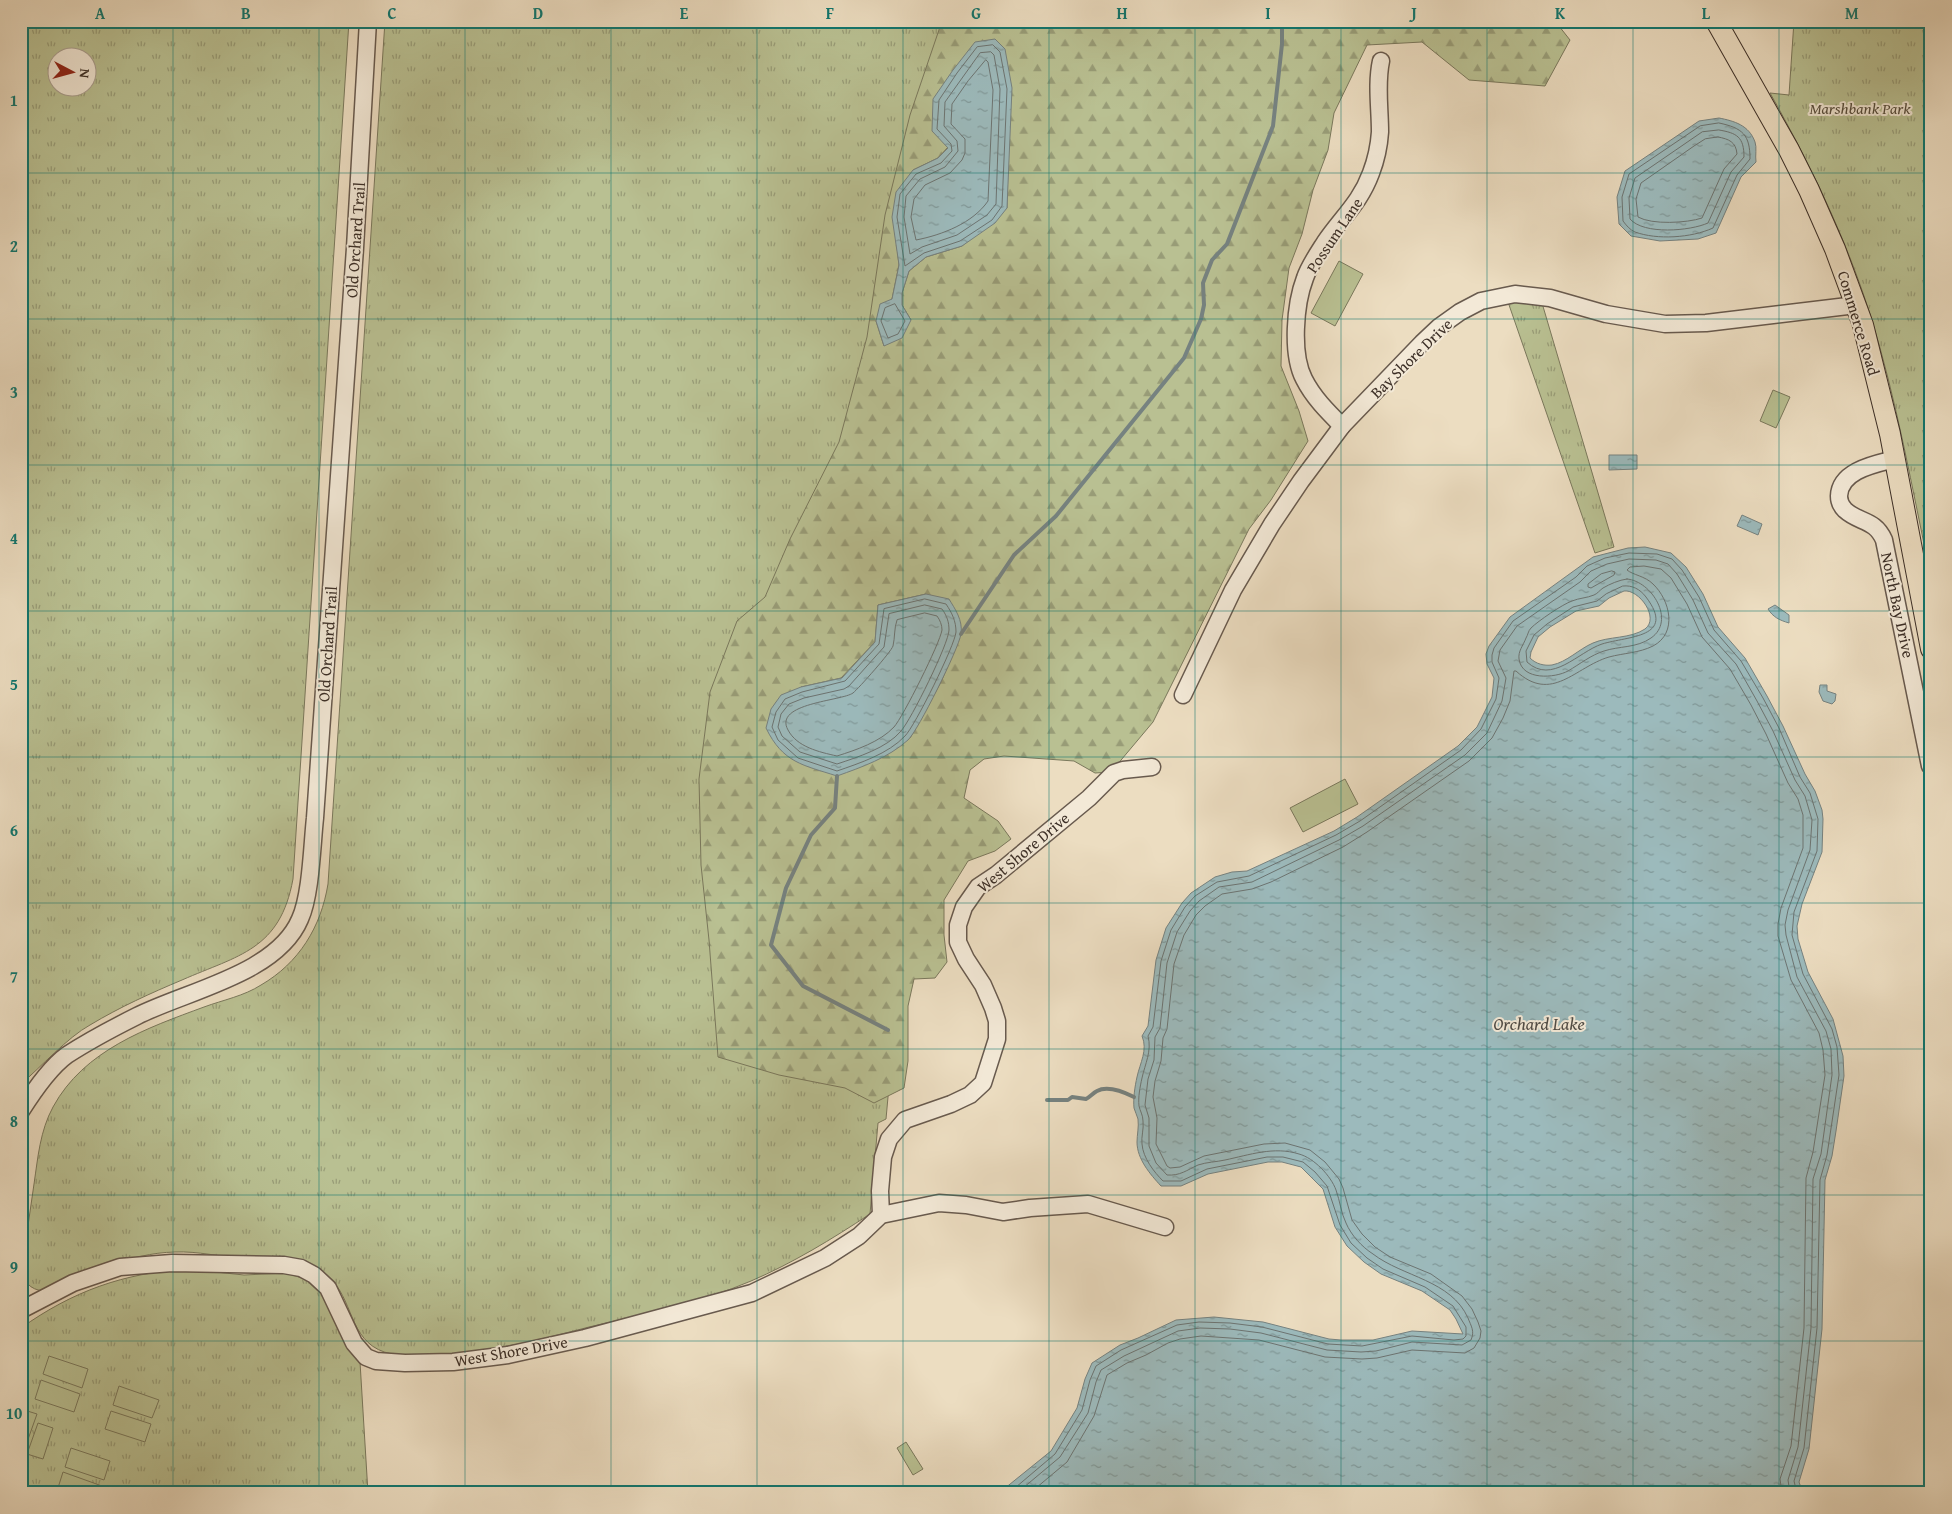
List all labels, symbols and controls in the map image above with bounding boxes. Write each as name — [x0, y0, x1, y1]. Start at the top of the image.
text: A — [95, 1, 106, 25]
text: B — [241, 1, 251, 25]
text: C — [387, 1, 397, 25]
text: D — [533, 1, 543, 25]
text: E — [680, 1, 689, 25]
text: F — [826, 1, 834, 25]
text: G — [971, 1, 981, 25]
text: H — [1116, 1, 1128, 25]
text: I — [1265, 1, 1271, 25]
text: J — [1408, 1, 1417, 25]
text: K — [1555, 1, 1566, 25]
text: L — [1702, 1, 1711, 25]
text: M — [1845, 1, 1859, 25]
north arrow — [48, 48, 98, 98]
text: N — [74, 68, 95, 80]
text: 1 — [10, 88, 18, 112]
park label: Marshbank Park — [1809, 96, 1911, 120]
street label: Old Orchard Trail — [339, 181, 371, 299]
street label: Possum Lane — [1300, 192, 1368, 278]
text: 2 — [10, 234, 18, 258]
street label: Commerce Road — [1832, 268, 1886, 379]
street label: Bay Shore Drive — [1364, 312, 1458, 404]
text: 3 — [10, 380, 18, 404]
text: 4 — [10, 526, 18, 550]
street label: North Bay Drive — [1875, 550, 1921, 660]
street label: Old Orchard Trail — [311, 585, 343, 703]
text: 5 — [10, 672, 18, 696]
street label: West Shore Drive — [972, 806, 1074, 898]
text: 6 — [10, 818, 18, 842]
text: 7 — [10, 964, 18, 988]
water label: Orchard Lake — [1493, 1010, 1585, 1037]
text: 8 — [10, 1109, 18, 1133]
text: 9 — [10, 1255, 18, 1279]
street label: West Shore Drive — [453, 1329, 569, 1373]
text: 10 — [6, 1401, 22, 1425]

